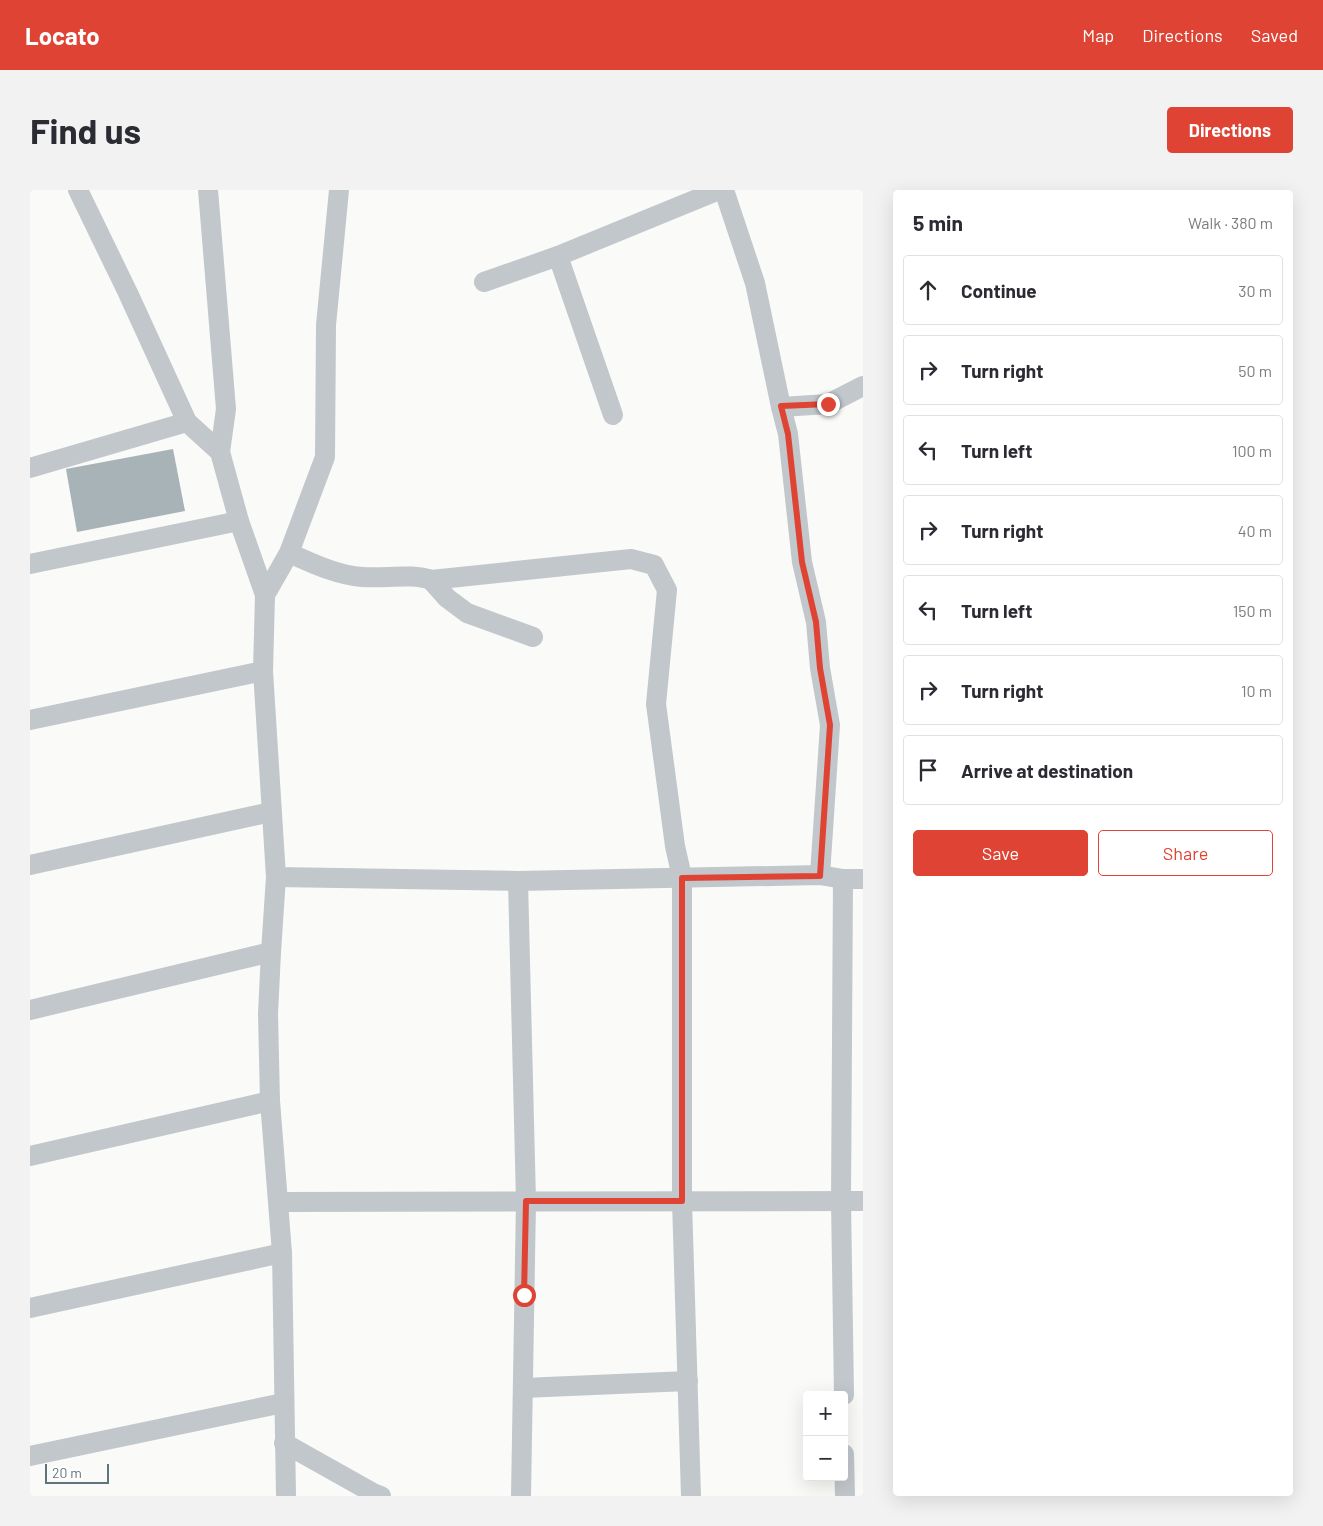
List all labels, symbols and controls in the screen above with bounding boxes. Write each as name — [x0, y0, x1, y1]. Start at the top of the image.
text: Locato — [25, 21, 100, 50]
text: Map — [1082, 24, 1114, 46]
text: Directions — [1142, 24, 1223, 46]
text: Saved — [1251, 24, 1298, 46]
button: Directions — [1167, 107, 1293, 153]
text: Find us — [30, 109, 141, 151]
text: 5 min — [913, 210, 963, 235]
text: Walk · 380 m — [1188, 213, 1273, 232]
icon: ahead — [914, 276, 942, 304]
text: Continue — [961, 279, 1037, 302]
text: 30 m — [1238, 281, 1272, 300]
icon: right — [914, 356, 942, 384]
text: Turn right — [961, 359, 1043, 382]
text: 50 m — [1238, 361, 1272, 380]
route end — [817, 393, 840, 416]
icon: left — [914, 436, 942, 464]
text: Turn left — [961, 439, 1032, 462]
text: 100 m — [1232, 441, 1272, 460]
icon: right — [914, 516, 942, 544]
text: Turn right — [961, 519, 1043, 542]
text: 40 m — [1238, 521, 1272, 540]
icon: left — [914, 596, 942, 624]
text: Turn left — [961, 599, 1032, 622]
text: 150 m — [1233, 601, 1272, 620]
icon: right — [914, 676, 942, 704]
text: Turn right — [961, 679, 1043, 702]
text: 10 m — [1241, 681, 1272, 700]
icon: arrive — [914, 756, 942, 784]
text: Arrive at destination — [961, 759, 1133, 782]
button: Save — [913, 830, 1088, 876]
button: Share — [1098, 830, 1273, 876]
route start — [513, 1284, 536, 1307]
map controls — [803, 1391, 848, 1481]
button: + — [803, 1391, 848, 1436]
button: − — [803, 1436, 848, 1481]
scale bar — [45, 1461, 109, 1484]
text: 20 m — [52, 1464, 82, 1481]

